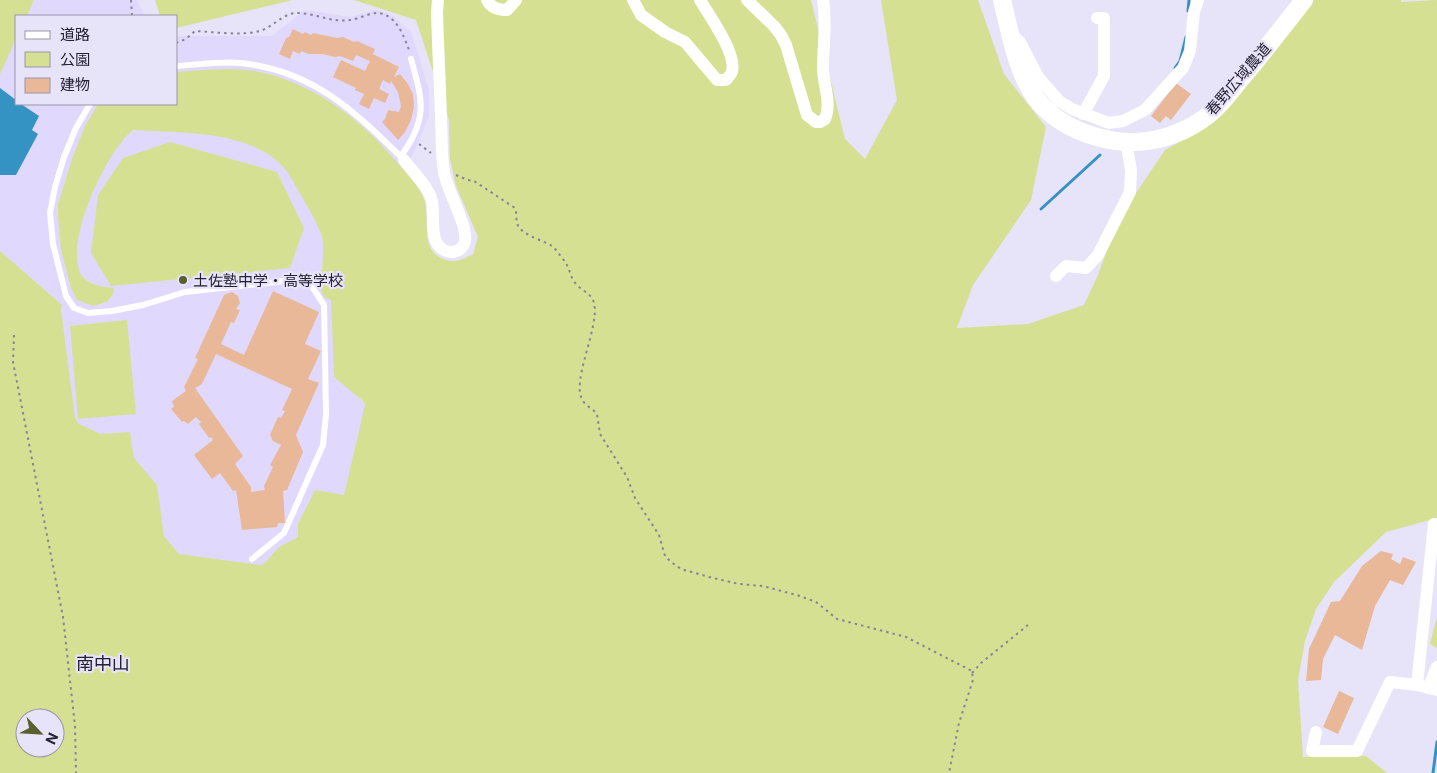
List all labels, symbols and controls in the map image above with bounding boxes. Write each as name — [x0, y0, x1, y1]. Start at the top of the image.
legend — [15, 15, 178, 105]
text: 道路 — [60, 25, 90, 44]
street label: 春野広域農道 — [1201, 39, 1275, 119]
text: 公園 — [60, 50, 90, 69]
text: 建物 — [60, 75, 90, 94]
place label: 土佐塾中学・高等学校 — [193, 271, 343, 290]
marker: 土佐塾中学・高等学校 — [177, 274, 189, 286]
district label: 南中山 — [76, 653, 130, 674]
north arrow — [15, 708, 65, 758]
text: N — [42, 730, 62, 747]

